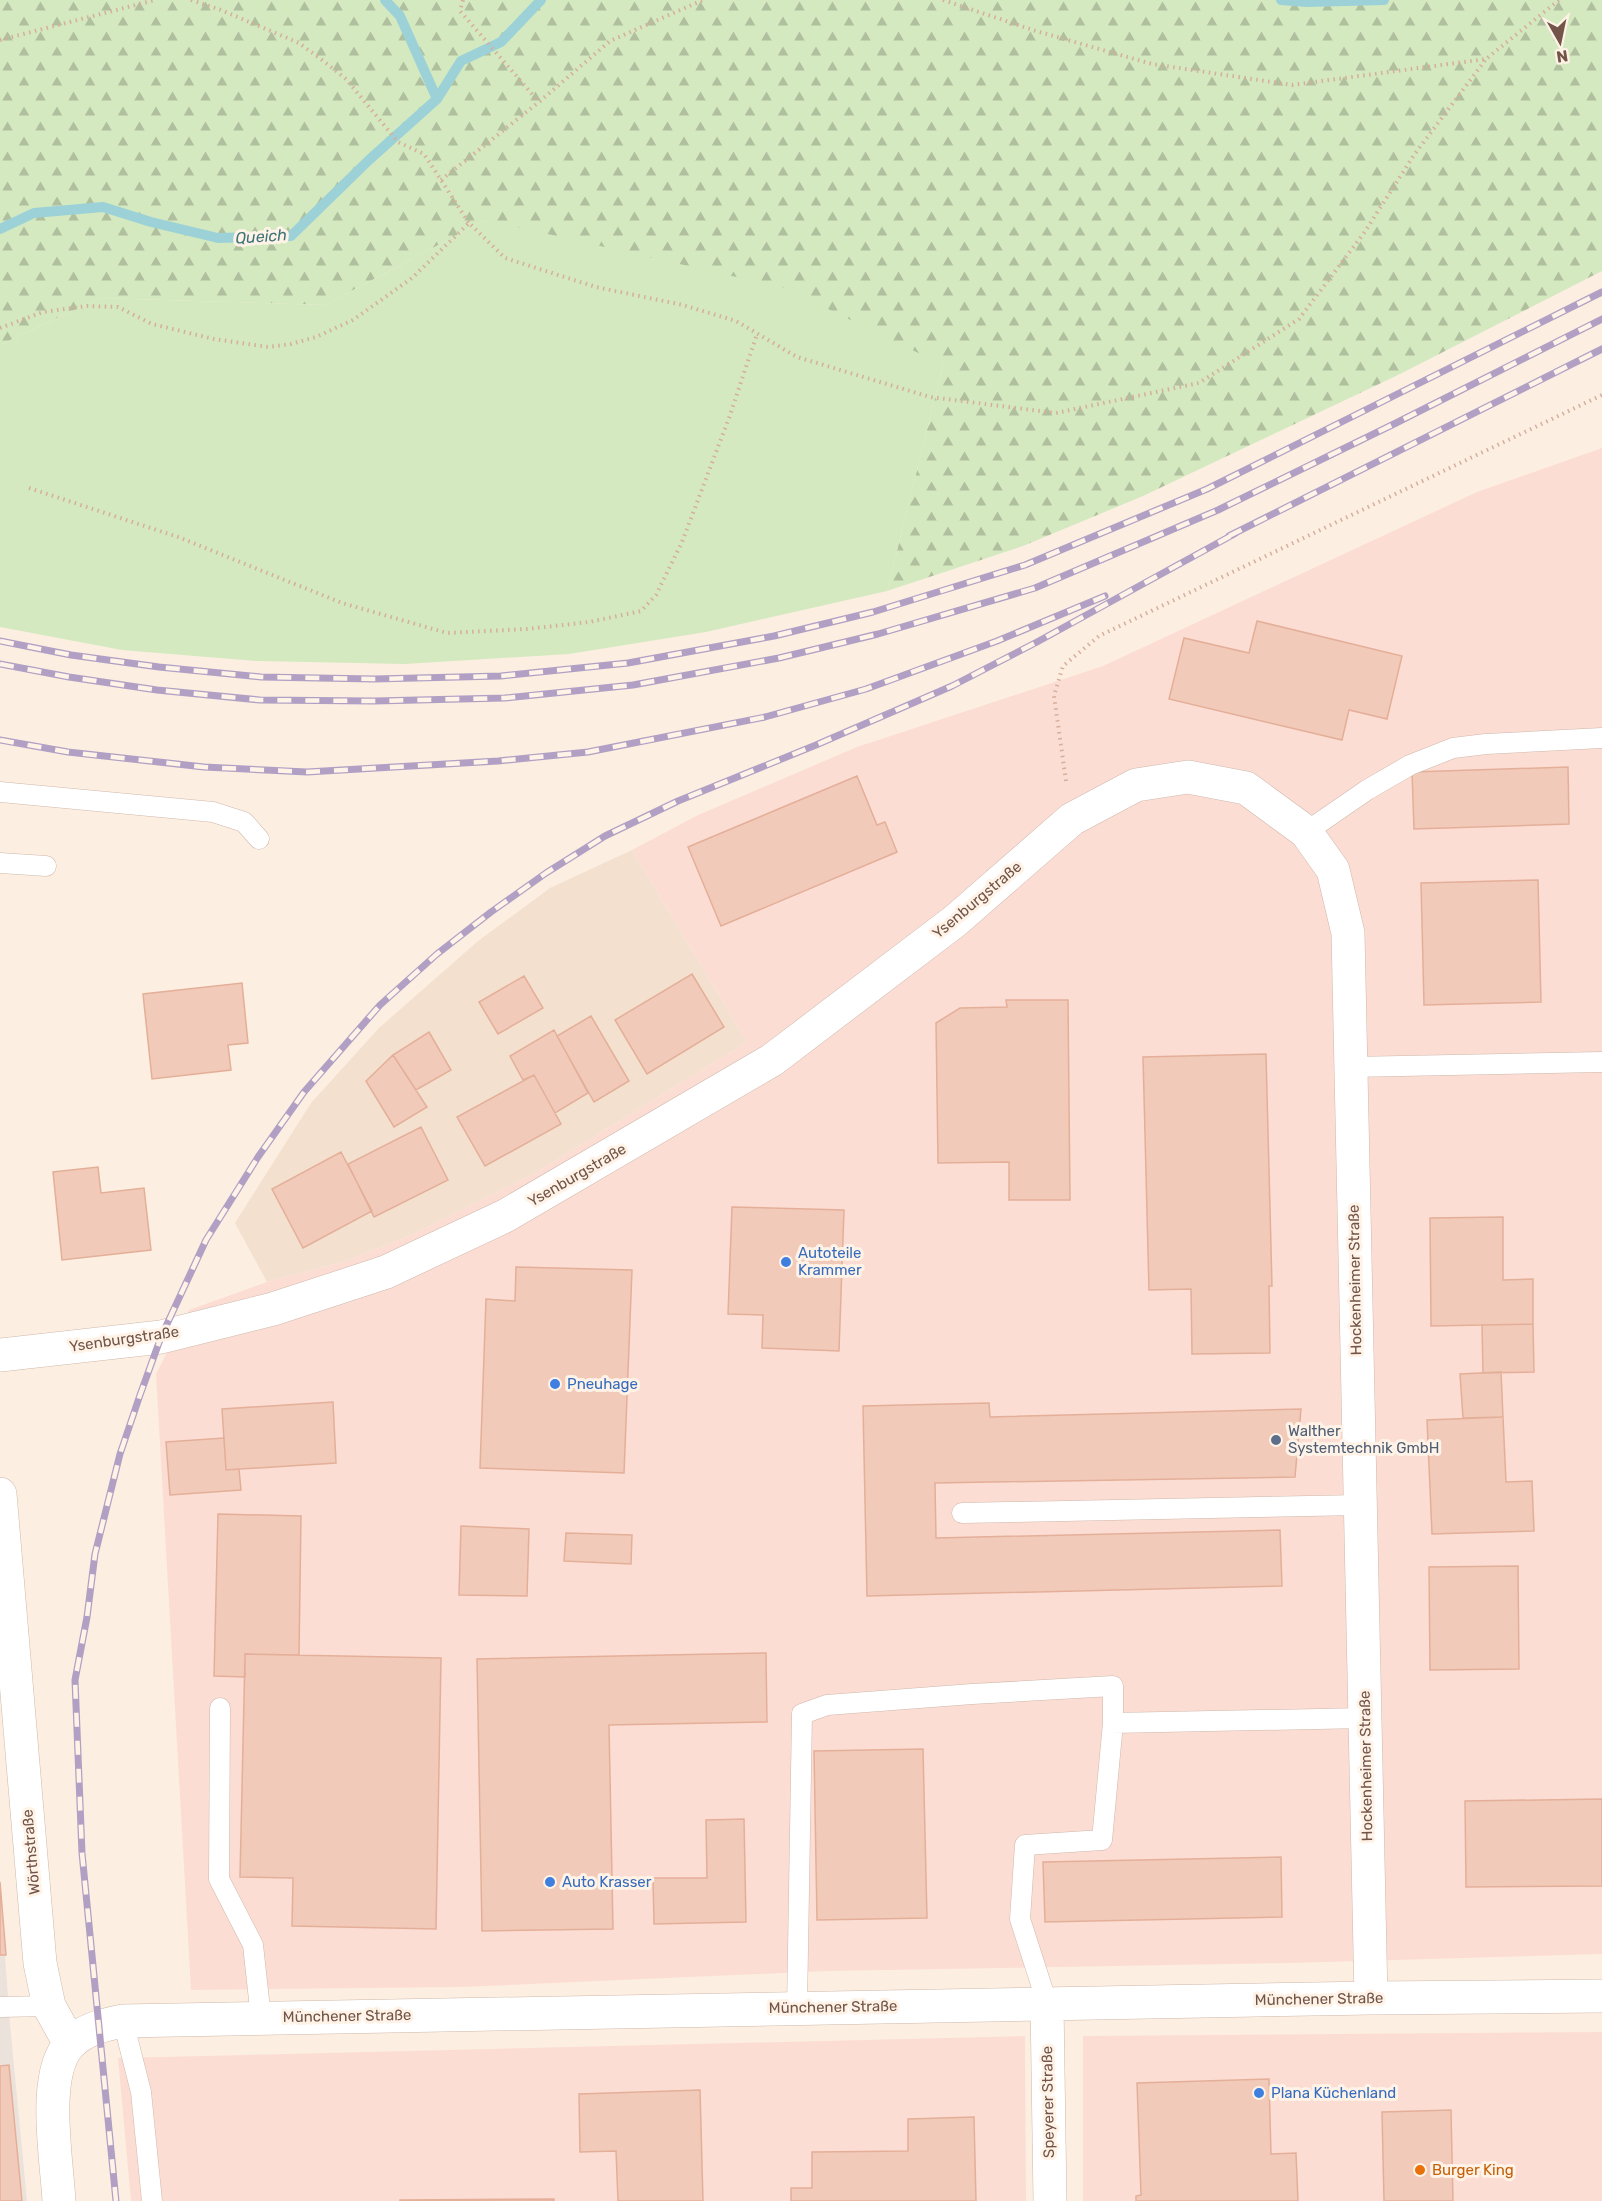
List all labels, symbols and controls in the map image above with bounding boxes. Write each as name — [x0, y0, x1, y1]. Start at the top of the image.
north arrow — [1530, 12, 1590, 72]
text: N — [1555, 46, 1569, 67]
water label: Queich — [235, 225, 288, 248]
street label: Ysenburgstraße — [929, 858, 1025, 942]
street label: Ysenburgstraße — [525, 1140, 629, 1210]
street label: Hockenheimer Straße — [1345, 1205, 1365, 1355]
place label: Autoteile Krammer — [798, 1244, 862, 1279]
marker: Autoteile Krammer — [779, 1255, 793, 1269]
street label: Ysenburgstraße — [68, 1322, 180, 1356]
place label: Pneuhage — [567, 1375, 638, 1393]
marker: Pneuhage — [548, 1377, 562, 1391]
place label: Walther Systemtechnik GmbH — [1288, 1422, 1439, 1457]
marker: Walther Systemtechnik GmbH — [1269, 1433, 1283, 1447]
street label: Hockenheimer Straße — [1356, 1691, 1376, 1841]
street label: Wörthstraße — [18, 1809, 44, 1895]
place label: Auto Krasser — [562, 1873, 652, 1891]
marker: Auto Krasser — [543, 1875, 557, 1889]
street label: Münchener Straße — [1255, 1989, 1383, 2009]
street label: Münchener Straße — [769, 1997, 897, 2017]
street label: Münchener Straße — [283, 2006, 411, 2026]
street label: Speyerer Straße — [1038, 2046, 1058, 2158]
place label: Plana Küchenland — [1271, 2084, 1396, 2102]
marker: Plana Küchenland — [1252, 2086, 1266, 2100]
place label: Burger King — [1432, 2161, 1514, 2179]
marker: Burger King — [1413, 2163, 1427, 2177]

